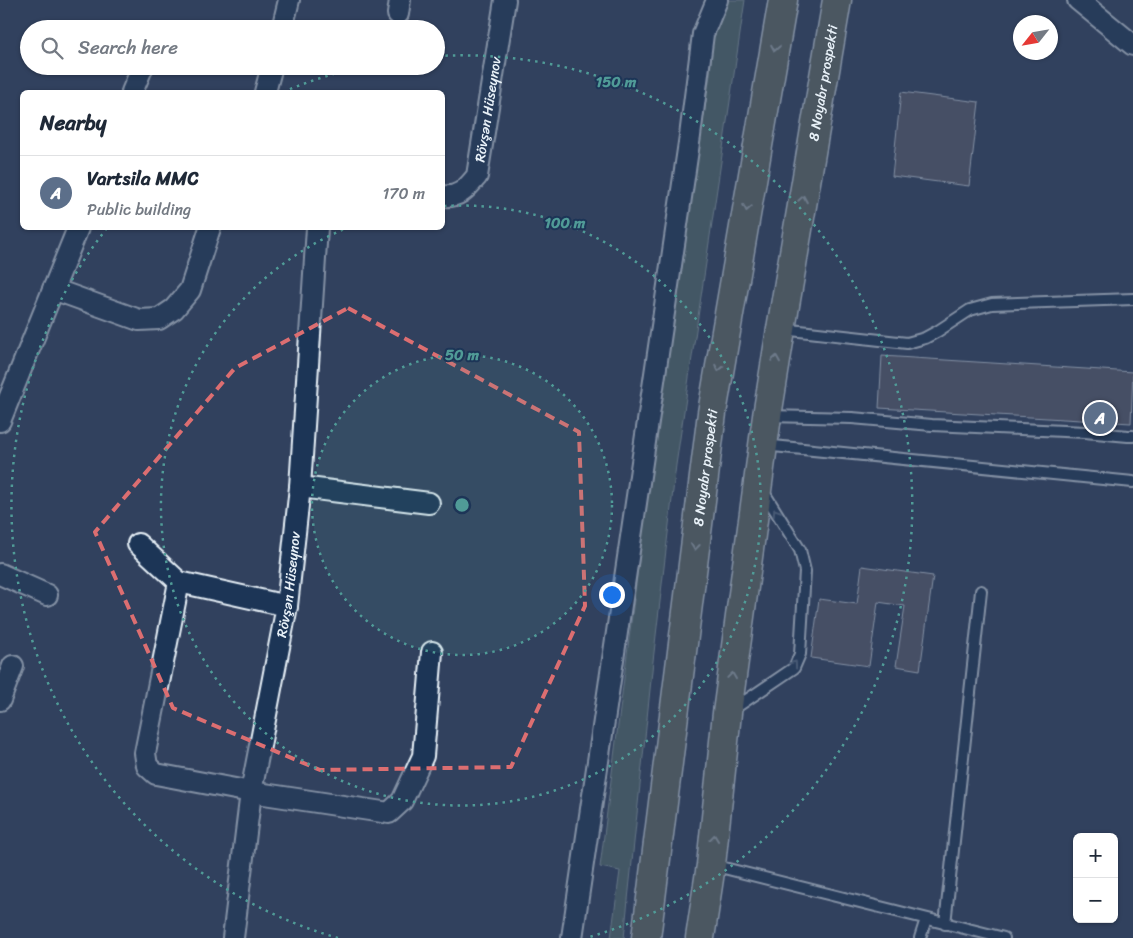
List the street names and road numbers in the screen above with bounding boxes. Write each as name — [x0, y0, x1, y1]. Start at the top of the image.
street label: 8 Noyabr prospekti — [801, 22, 845, 143]
street label: Rövşən Hüseynov — [467, 54, 508, 164]
street label: 8 Noyabr prospekti — [685, 406, 725, 528]
street label: Rövşən Hüseynov — [269, 530, 308, 640]

